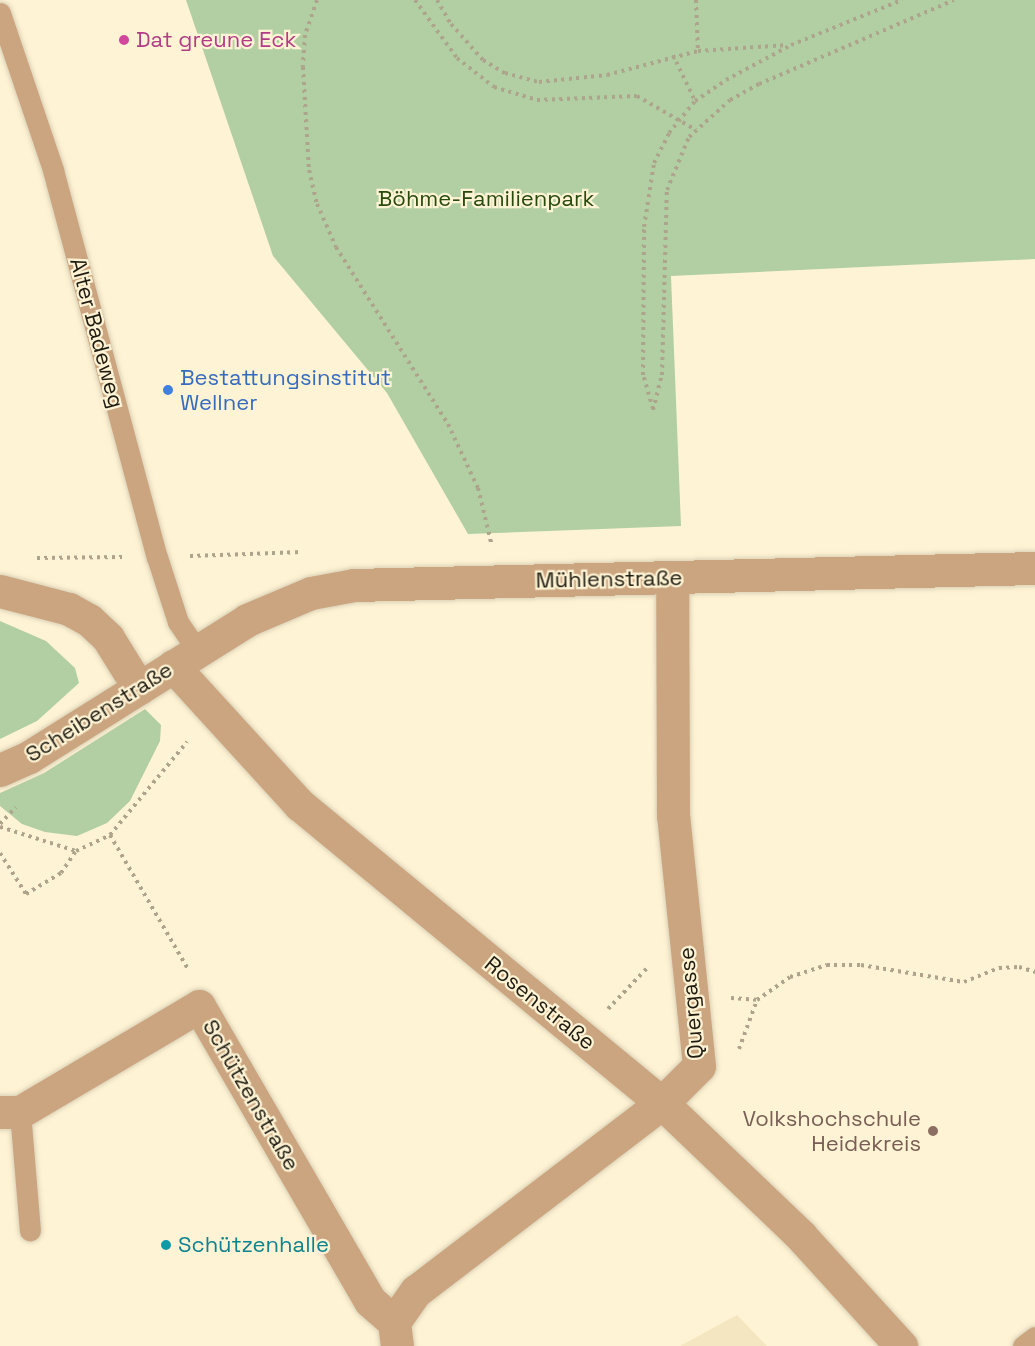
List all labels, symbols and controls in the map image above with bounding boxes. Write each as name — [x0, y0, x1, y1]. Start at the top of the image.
place label: Dat greune Eck — [136, 27, 296, 53]
marker: Dat greune Eck — [117, 33, 131, 47]
park label: Böhme-Familienpark — [378, 186, 594, 212]
street label: Alter Badeweg — [64, 255, 130, 411]
place label: Bestattungsinstitut Wellner — [180, 364, 391, 416]
marker: Bestattungsinstitut Wellner — [161, 383, 175, 397]
street label: Mühlenstraße — [535, 565, 683, 593]
street label: Scheibenstraße — [21, 656, 177, 768]
street label: Quergasse — [673, 946, 709, 1060]
street label: Rosenstraße — [479, 950, 601, 1056]
street label: Schützenstraße — [197, 1015, 305, 1175]
place label: Volkshochschule Heidekreis — [742, 1105, 921, 1156]
marker: Volkshochschule Heidekreis — [926, 1124, 940, 1138]
place label: Schützenhalle — [178, 1232, 329, 1258]
marker: Schützenhalle — [159, 1238, 173, 1252]

